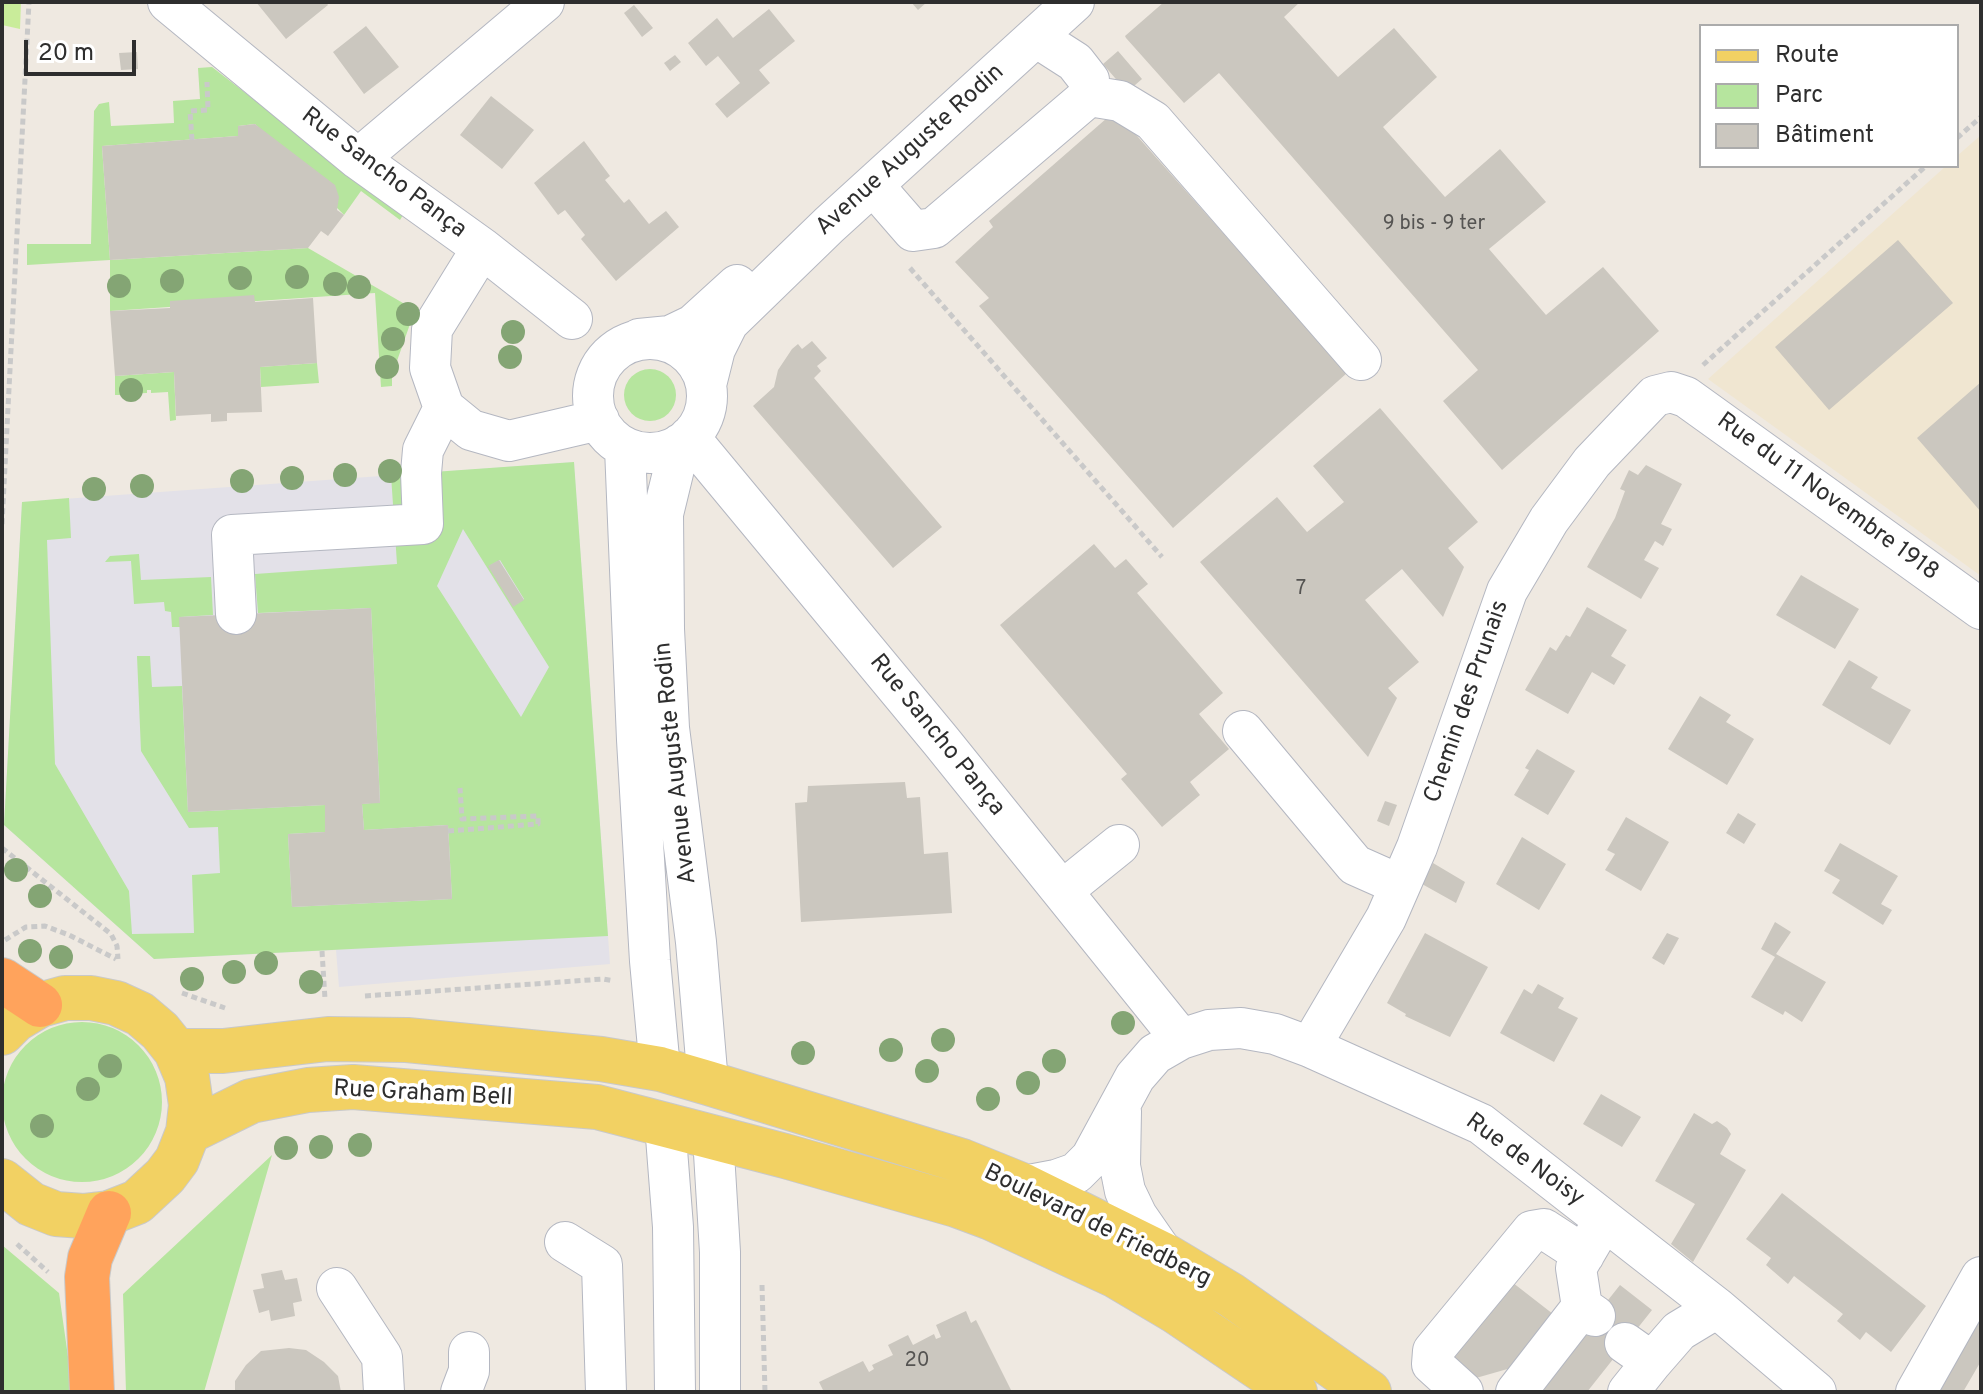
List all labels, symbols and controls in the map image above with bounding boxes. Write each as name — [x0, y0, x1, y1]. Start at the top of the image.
scale bar — [28, 24, 140, 74]
legend — [1699, 24, 1959, 168]
text: 20 m — [38, 39, 94, 69]
text: Route — [1775, 41, 1839, 71]
street label: Avenue Auguste Rodin — [811, 59, 1011, 243]
text: Parc — [1775, 81, 1823, 111]
street label: Rue Sancho Pança — [295, 102, 471, 246]
text: Bâtiment — [1775, 121, 1874, 151]
house number: 9 bis - 9 ter — [1383, 213, 1485, 237]
street label: Rue du 11 Novembre 1918 — [1710, 408, 1944, 588]
house number: 7 — [1296, 578, 1306, 602]
street label: Chemin des Prunais — [1420, 597, 1516, 807]
street label: Avenue Auguste Rodin — [650, 641, 704, 885]
street label: Rue Sancho Pança — [862, 649, 1010, 823]
street label: Rue Graham Bell — [333, 1076, 513, 1114]
street label: Rue de Noisy — [1459, 1108, 1589, 1214]
street label: Boulevard de Friedberg — [979, 1159, 1215, 1295]
house number: 20 — [904, 1350, 930, 1374]

